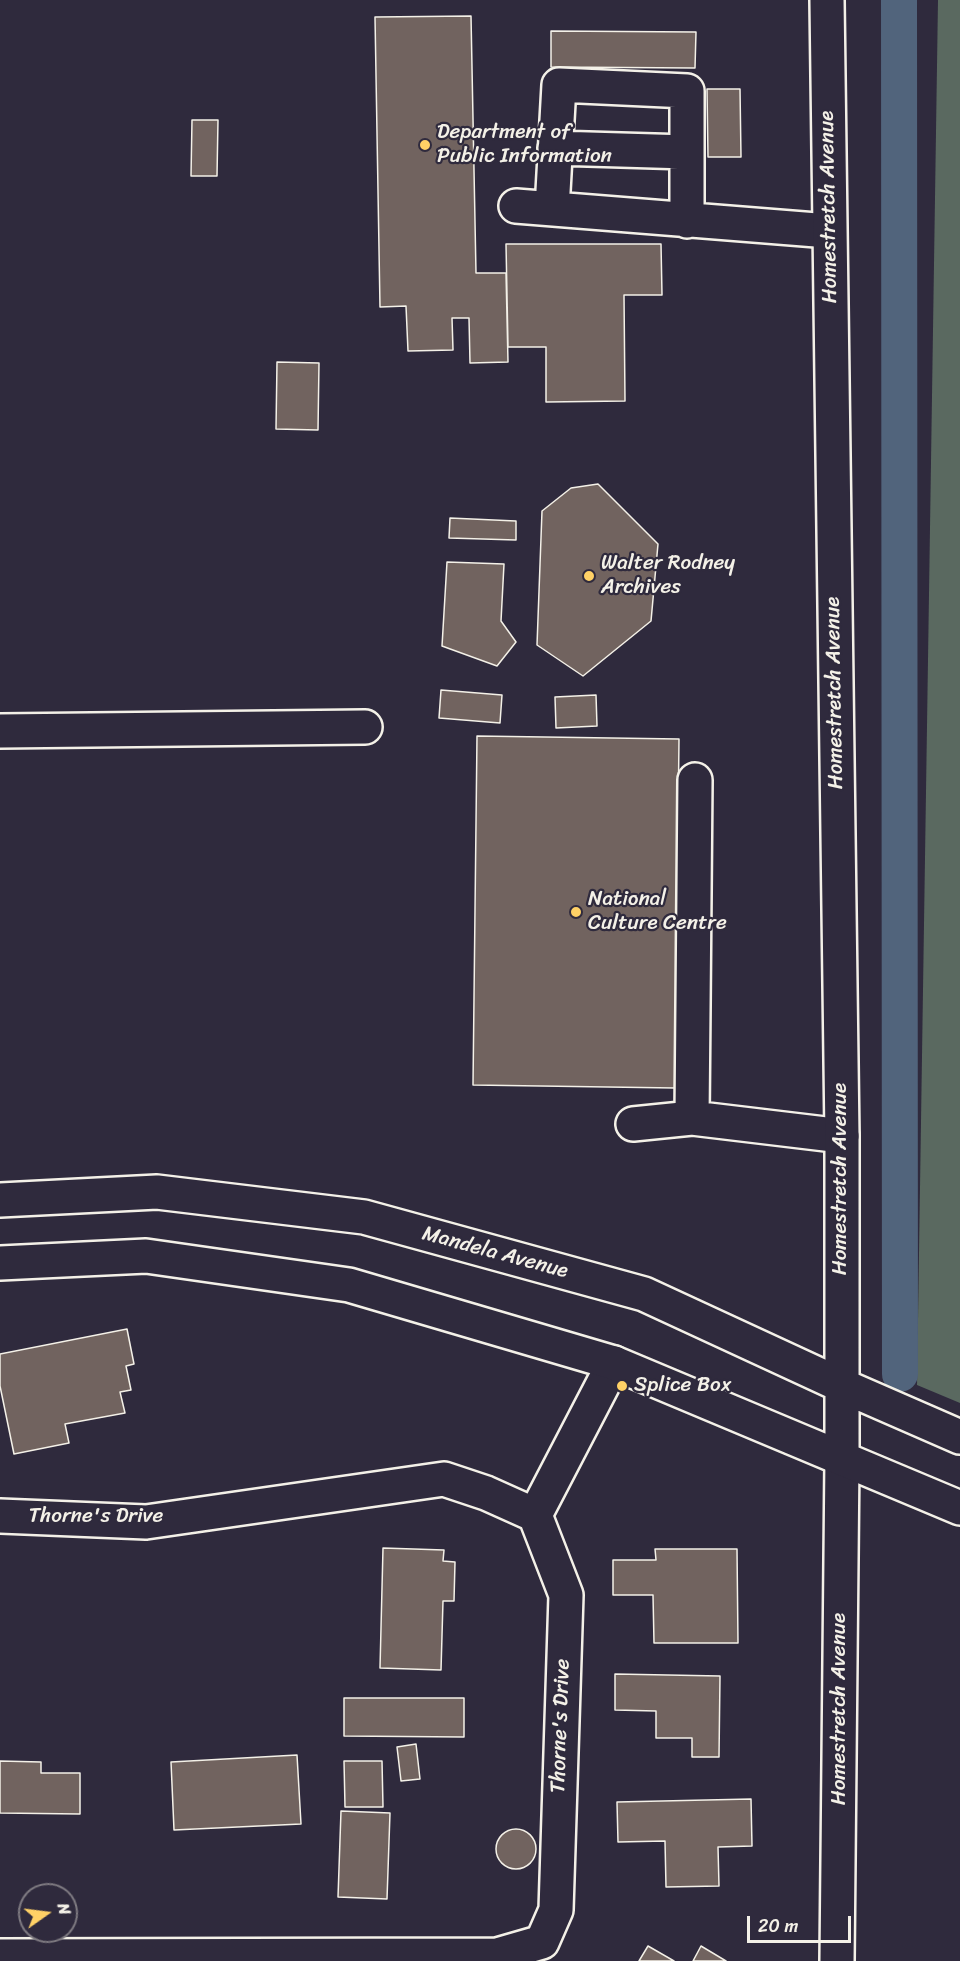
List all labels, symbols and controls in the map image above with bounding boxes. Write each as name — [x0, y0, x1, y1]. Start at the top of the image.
street label: Homestretch Avenue — [815, 111, 843, 303]
place label: Department of Public Information — [437, 120, 612, 170]
marker: Department of Public Information — [418, 138, 432, 152]
place label: Walter Rodney Archives — [601, 551, 735, 601]
marker: Walter Rodney Archives — [582, 569, 596, 583]
street label: Homestretch Avenue — [821, 597, 849, 789]
place label: National Culture Centre — [588, 887, 727, 937]
marker: National Culture Centre — [569, 905, 583, 919]
street label: Homestretch Avenue — [828, 1083, 854, 1275]
street label: Mandela Avenue — [419, 1221, 571, 1285]
place label: Splice Box — [634, 1373, 731, 1399]
marker: Splice Box — [615, 1379, 629, 1393]
street label: Thorne's Drive — [29, 1504, 163, 1530]
street label: Homestretch Avenue — [827, 1613, 853, 1805]
street label: Thorne's Drive — [546, 1658, 576, 1794]
north arrow — [18, 1883, 78, 1943]
text: N — [49, 1900, 79, 1918]
scale bar — [750, 1904, 854, 1942]
text: 20 m — [758, 1910, 798, 1942]

